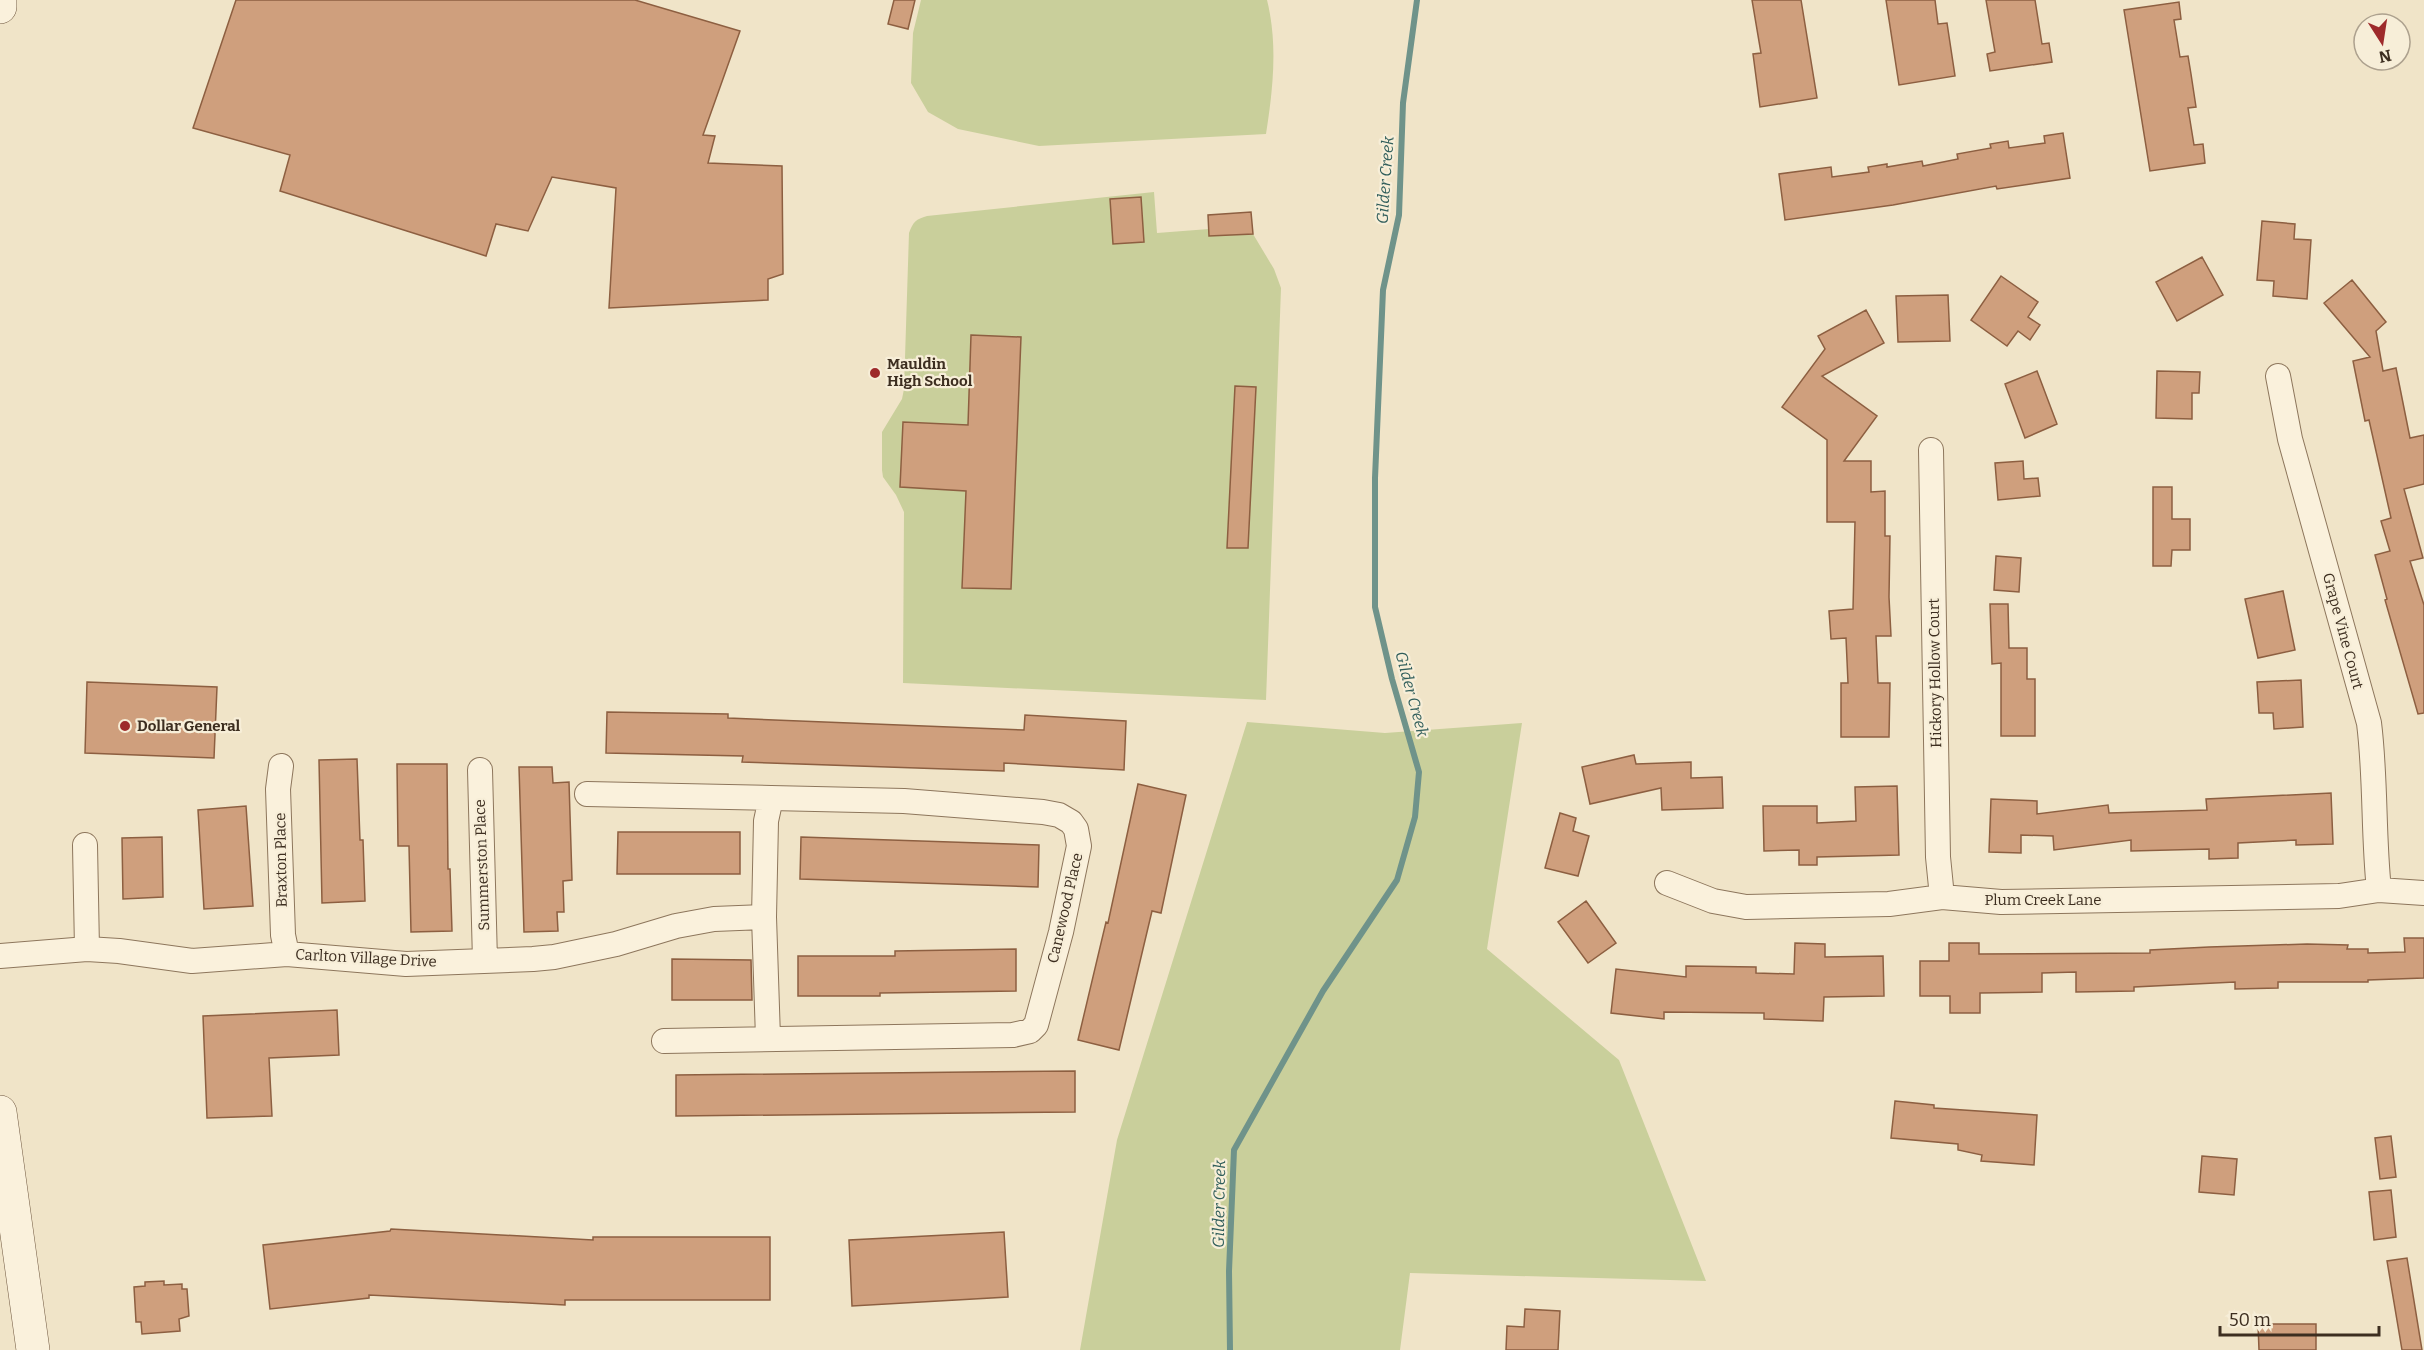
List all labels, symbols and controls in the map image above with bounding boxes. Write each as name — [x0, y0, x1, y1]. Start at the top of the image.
north arrow — [2352, 12, 2412, 72]
text: N — [2377, 46, 2393, 67]
water label: Gilder Creek — [1372, 135, 1398, 225]
place label: Mauldin High School — [887, 355, 973, 390]
marker: Mauldin High School — [868, 366, 882, 380]
street label: Grape Vine Court — [2319, 571, 2367, 692]
street label: Hickory Hollow Court — [1925, 597, 1945, 748]
water label: Gilder Creek — [1391, 649, 1433, 739]
place label: Dollar General — [137, 717, 241, 735]
marker: Dollar General — [118, 719, 132, 733]
street label: Summerston Place — [471, 799, 493, 931]
street label: Braxton Place — [271, 812, 291, 908]
street label: Canewood Place — [1044, 851, 1086, 965]
street label: Plum Creek Lane — [1984, 891, 2102, 909]
street label: Carlton Village Drive — [295, 945, 437, 971]
water label: Gilder Creek — [1209, 1160, 1229, 1248]
scale bar — [2220, 1299, 2379, 1337]
text: 50 m — [2229, 1309, 2271, 1331]

